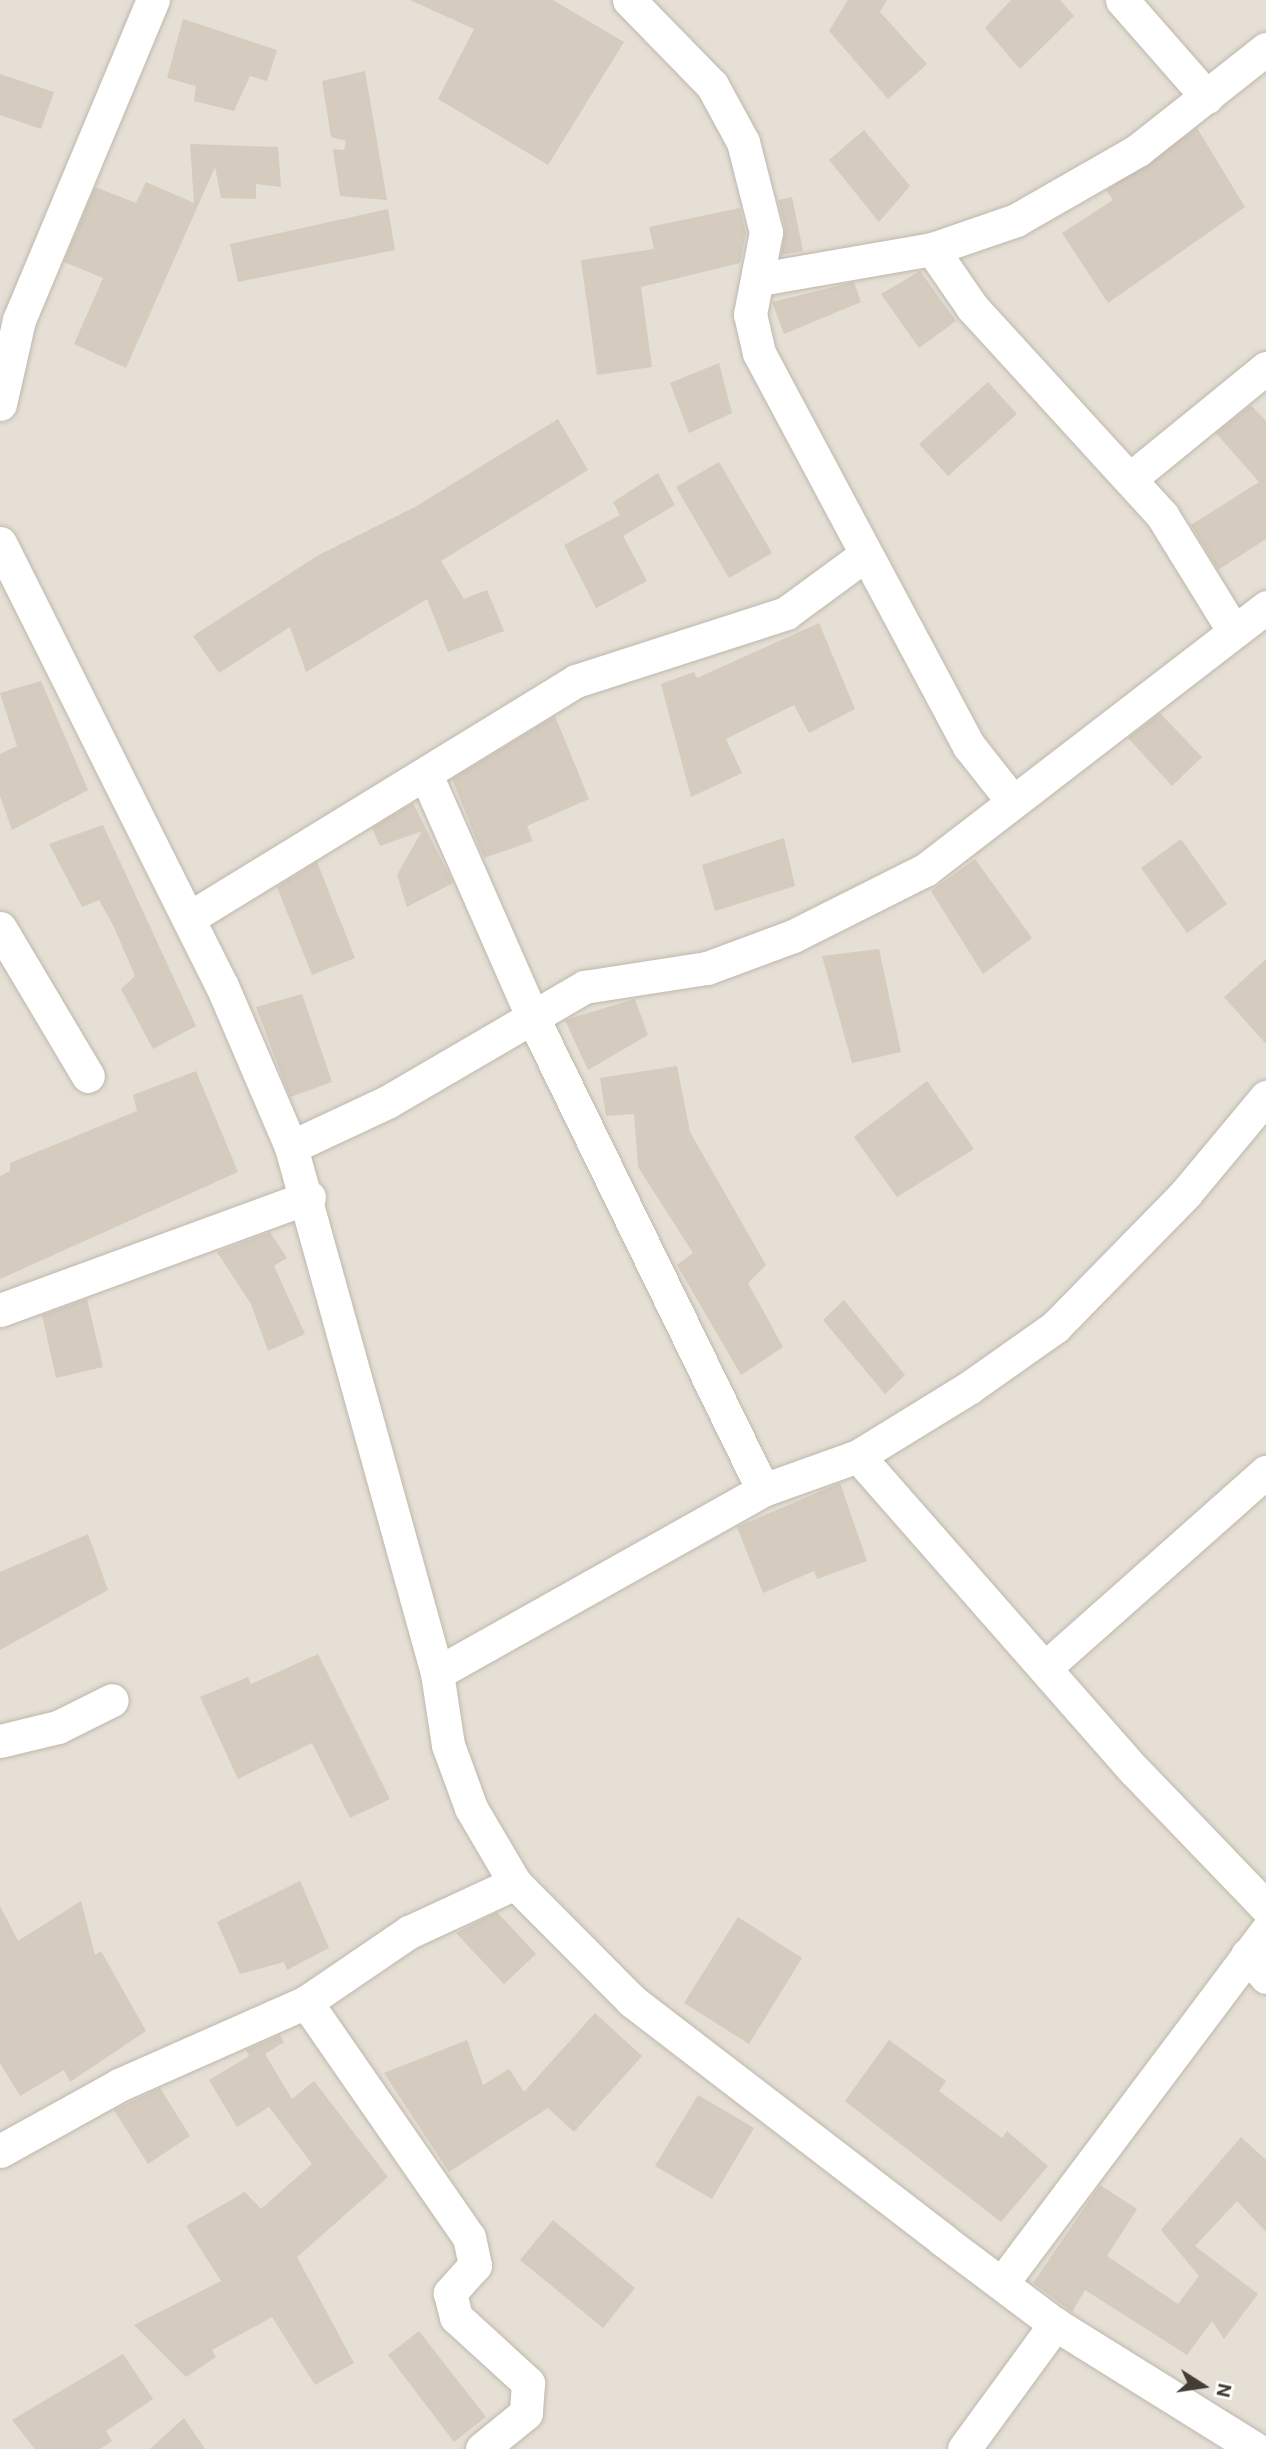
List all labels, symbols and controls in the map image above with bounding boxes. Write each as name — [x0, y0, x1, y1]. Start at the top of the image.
north arrow — [1168, 2351, 1238, 2421]
text: N — [1211, 2382, 1237, 2399]

